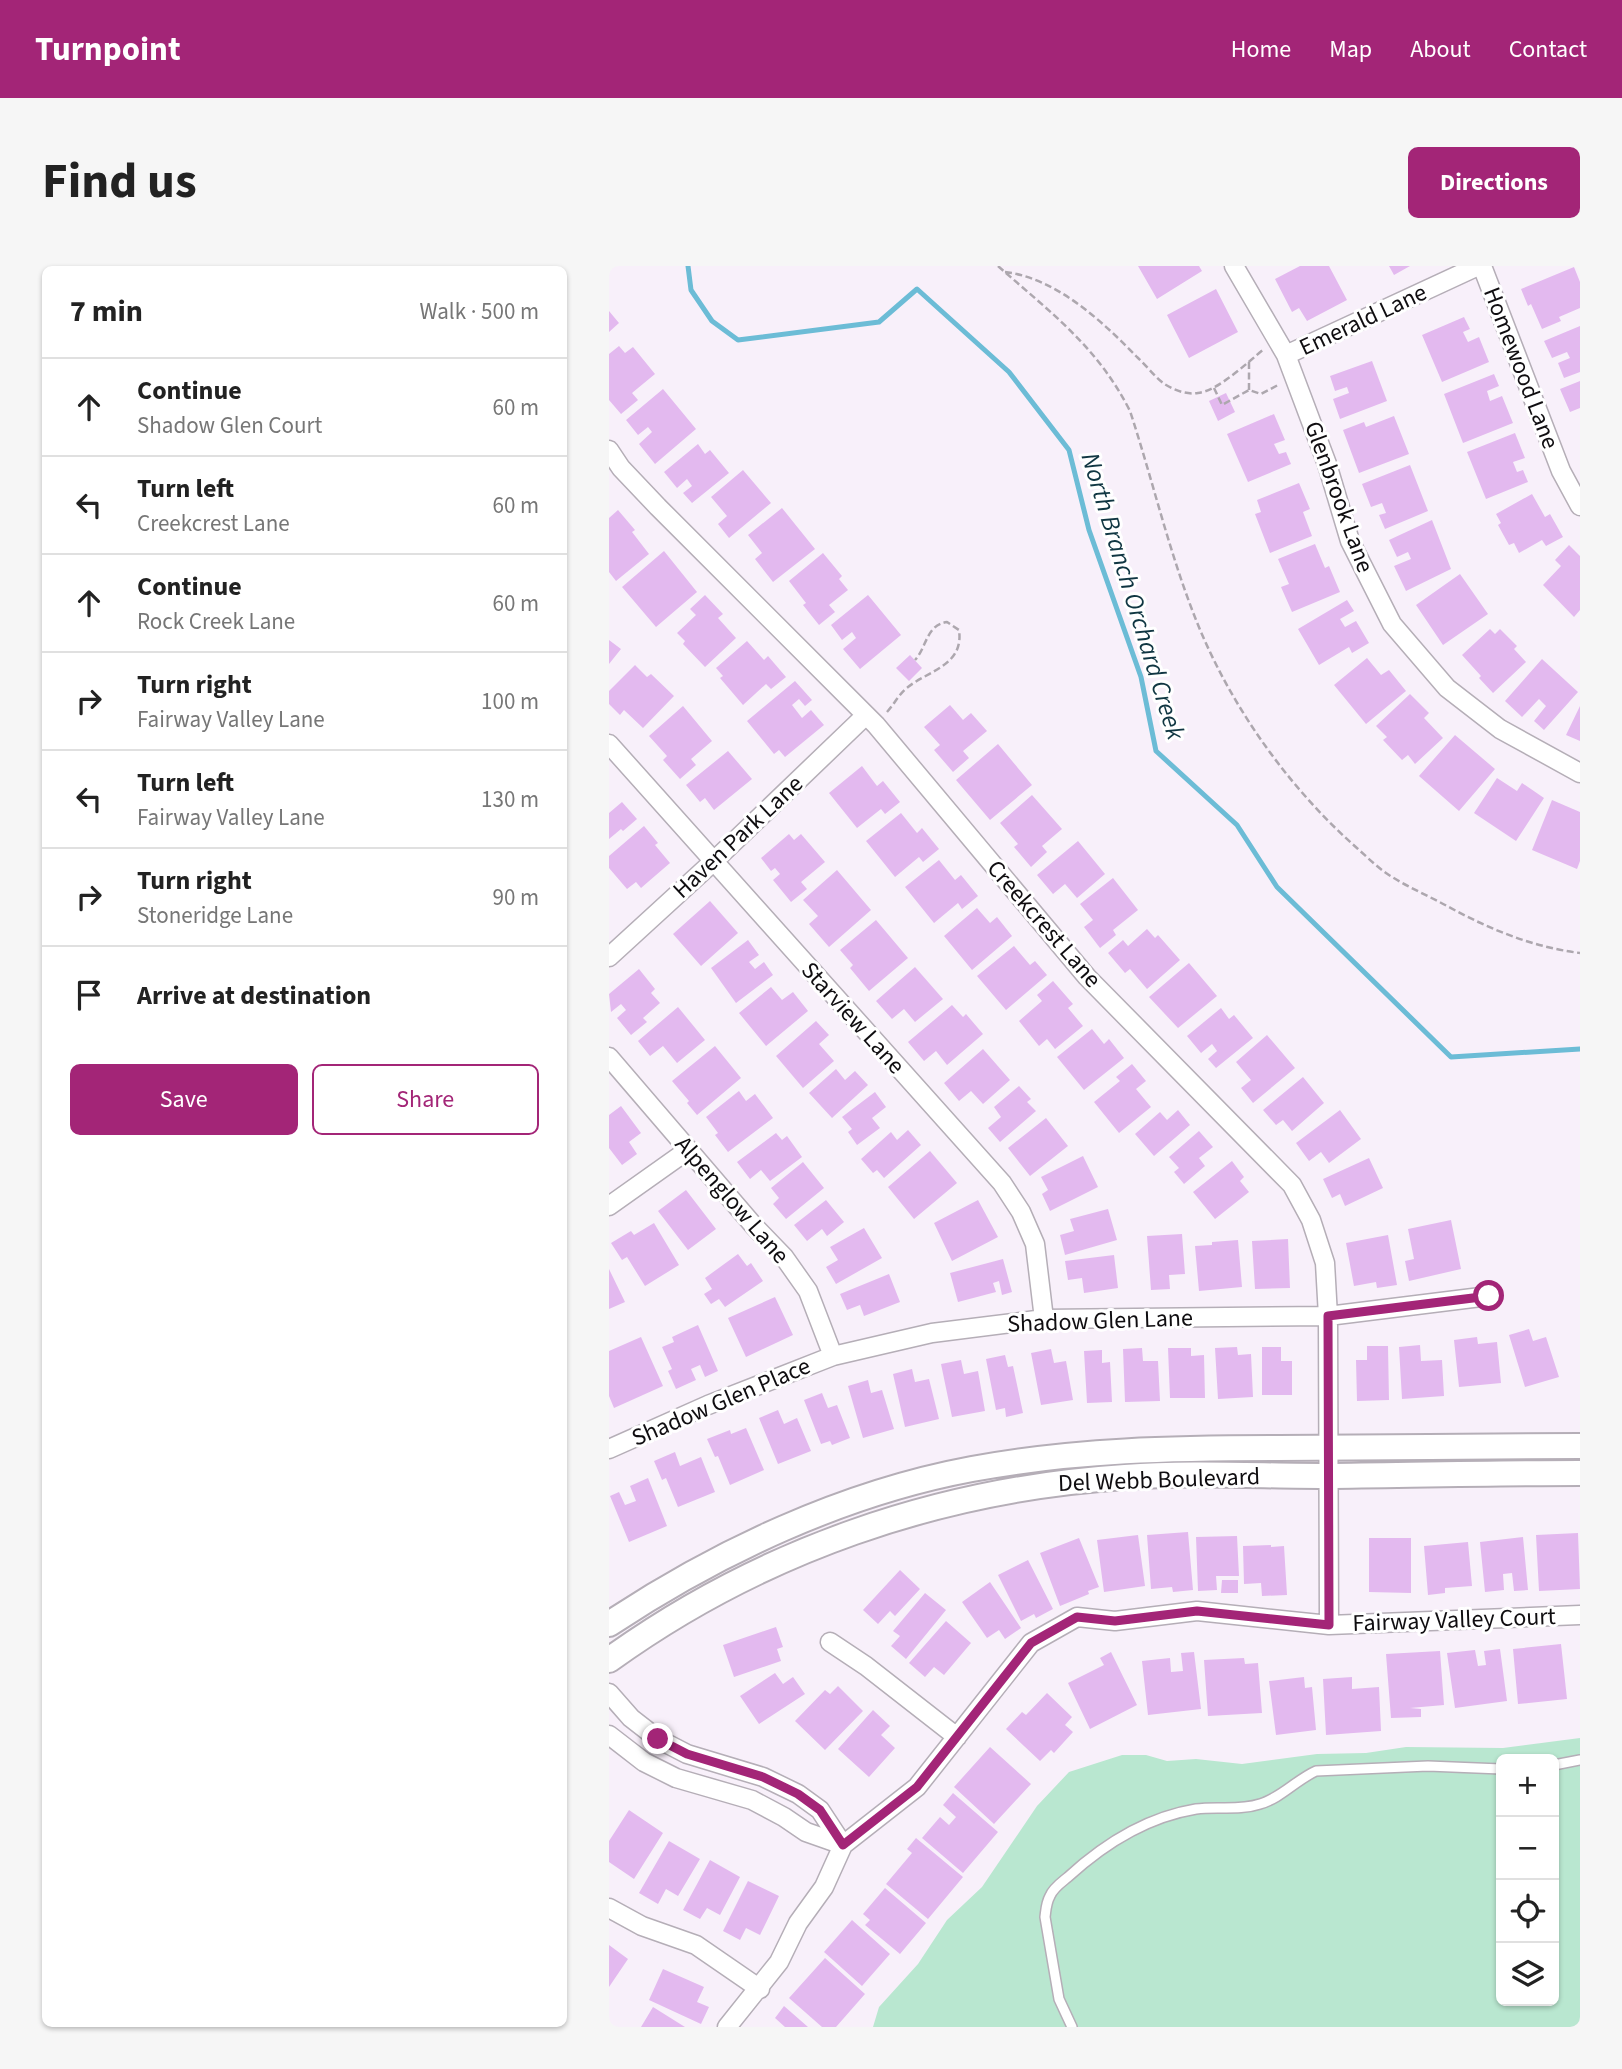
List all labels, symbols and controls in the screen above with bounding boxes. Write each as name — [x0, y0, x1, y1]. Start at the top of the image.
text: Turnpoint — [35, 26, 181, 73]
text: Home — [1231, 32, 1291, 67]
text: Map — [1329, 32, 1372, 67]
text: About — [1410, 32, 1471, 67]
text: Contact — [1509, 32, 1587, 67]
text: Find us — [42, 147, 197, 217]
button: Directions — [1408, 147, 1580, 218]
street label: Emerald Lane — [1293, 275, 1433, 365]
street label: Homewood Lane — [1474, 282, 1568, 454]
text: 7 min — [70, 290, 143, 333]
text: Walk · 500 m — [420, 295, 539, 328]
text: Continue — [137, 372, 242, 409]
icon: ahead — [70, 388, 108, 426]
text: 60 m — [492, 391, 539, 424]
text: Shadow Glen Court — [137, 409, 322, 442]
street label: Glenbrook Lane — [1295, 416, 1383, 578]
water label: North Branch Orchard Creek — [1072, 448, 1195, 745]
text: Turn left — [137, 470, 234, 507]
icon: left — [70, 486, 108, 524]
text: 60 m — [492, 489, 539, 522]
text: Creekcrest Lane — [137, 507, 290, 540]
text: Continue — [137, 568, 242, 605]
icon: ahead — [70, 584, 108, 622]
text: 60 m — [492, 587, 539, 620]
text: Rock Creek Lane — [137, 605, 295, 638]
text: Turn right — [137, 666, 252, 703]
icon: right — [70, 682, 108, 720]
text: 100 m — [481, 685, 539, 718]
text: Fairway Valley Lane — [137, 703, 325, 736]
text: Turn left — [137, 764, 234, 801]
street label: Haven Park Lane — [665, 767, 811, 907]
icon: left — [70, 780, 108, 818]
text: 130 m — [481, 783, 539, 816]
text: Fairway Valley Lane — [137, 801, 325, 834]
street label: Creekcrest Lane — [979, 852, 1109, 996]
text: Turn right — [137, 862, 252, 899]
icon: right — [70, 878, 108, 916]
text: 90 m — [492, 881, 539, 914]
text: Stoneridge Lane — [137, 899, 293, 932]
street label: Starview Lane — [793, 954, 913, 1082]
icon: arrive — [70, 976, 108, 1014]
text: Arrive at destination — [137, 977, 371, 1014]
button: Save — [70, 1064, 298, 1135]
button: Share — [312, 1064, 539, 1135]
street label: Alpenglow Lane — [666, 1128, 798, 1272]
route start — [1473, 1280, 1504, 1311]
street label: Shadow Glen Lane — [1007, 1300, 1193, 1342]
street label: Shadow Glen Place — [626, 1349, 816, 1455]
street label: Del Webb Boulevard — [1057, 1459, 1261, 1501]
street label: Fairway Valley Court — [1352, 1599, 1556, 1641]
route end — [642, 1723, 673, 1754]
map controls — [1496, 1754, 1559, 2006]
button: + — [1496, 1754, 1559, 1817]
button: − — [1496, 1817, 1559, 1880]
button: locate — [1496, 1880, 1559, 1943]
button: layers — [1496, 1943, 1559, 2006]

